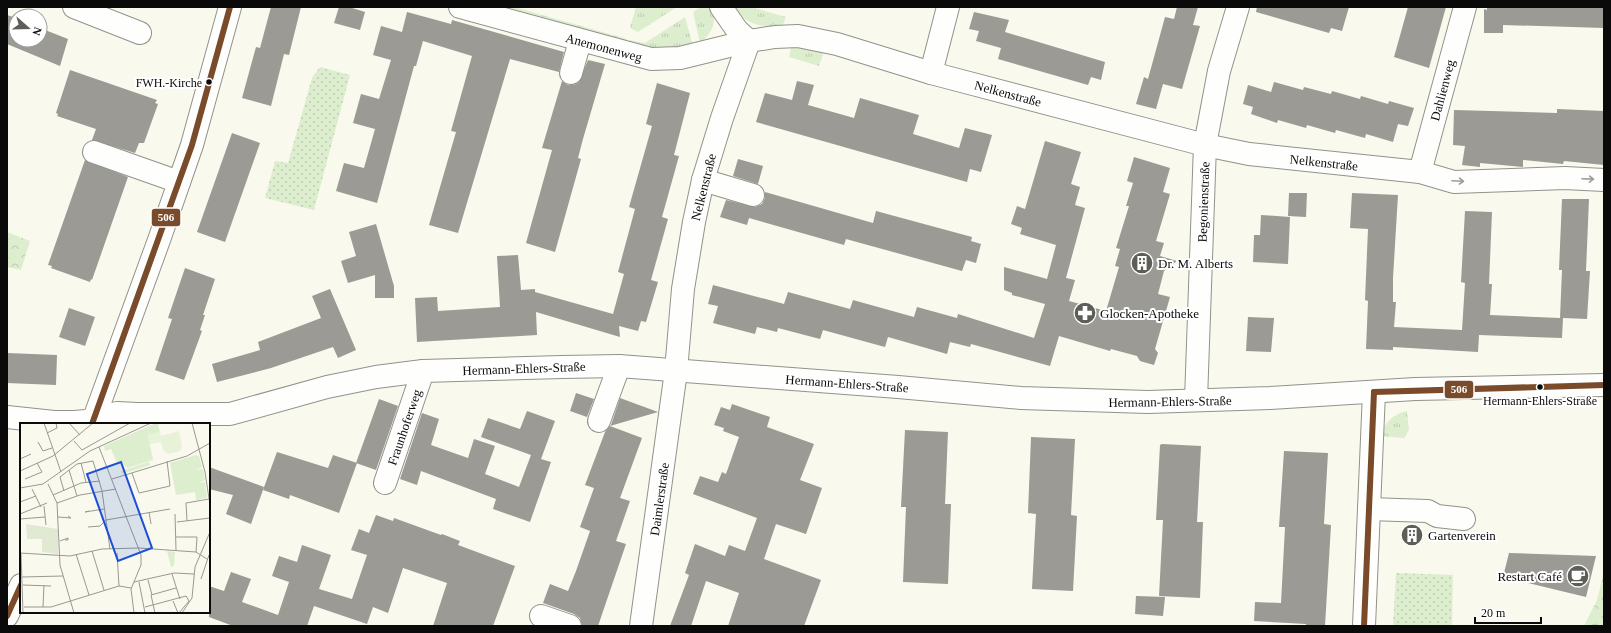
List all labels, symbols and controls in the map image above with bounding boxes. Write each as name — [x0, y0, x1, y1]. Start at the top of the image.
north arrow — [8, 8, 48, 48]
text: N — [30, 26, 44, 37]
street label: Anemonenweg — [564, 30, 644, 65]
street label: Dahlienweg — [1427, 57, 1458, 122]
place label: FWH.-Kirche — [136, 76, 202, 90]
marker: FWH.-Kirche — [204, 77, 214, 87]
street label: Nelkenstraße — [973, 77, 1043, 110]
street label: Nelkenstraße — [1289, 151, 1359, 174]
street label: Nelkenstraße — [688, 152, 719, 222]
street label: Begonienstraße — [1195, 161, 1212, 243]
one-way arrow — [1581, 175, 1594, 183]
one-way arrow — [1451, 178, 1464, 185]
line badge: 506 — [151, 208, 181, 227]
text: 506 — [158, 211, 175, 223]
building icon: Dr. M. Alberts — [1129, 250, 1155, 276]
place label: Dr. M. Alberts — [1158, 256, 1233, 271]
pharmacy icon: Glocken-Apotheke — [1072, 300, 1098, 326]
place label: Glocken-Apotheke — [1100, 306, 1199, 321]
street label: Hermann-Ehlers-Straße — [462, 359, 586, 378]
street label: Hermann-Ehlers-Straße — [785, 372, 909, 395]
line badge: 506 — [1444, 380, 1474, 399]
marker: Hermann-Ehlers-Straße — [1535, 382, 1545, 392]
text: 506 — [1451, 383, 1468, 395]
street label: Fraunhoferweg — [384, 387, 425, 467]
street label: Hermann-Ehlers-Straße — [1108, 393, 1232, 410]
place label: Hermann-Ehlers-Straße — [1483, 394, 1597, 408]
inset map — [20, 423, 210, 613]
street label: Daimlerstraße — [647, 461, 672, 537]
building icon: Gartenverein — [1399, 522, 1425, 548]
place label: Gartenverein — [1428, 528, 1496, 543]
cafe icon: Restart Café — [1565, 563, 1591, 589]
place label: Restart Café — [1497, 569, 1562, 584]
scale bar — [1475, 599, 1541, 625]
text: 20 m — [1481, 606, 1506, 620]

